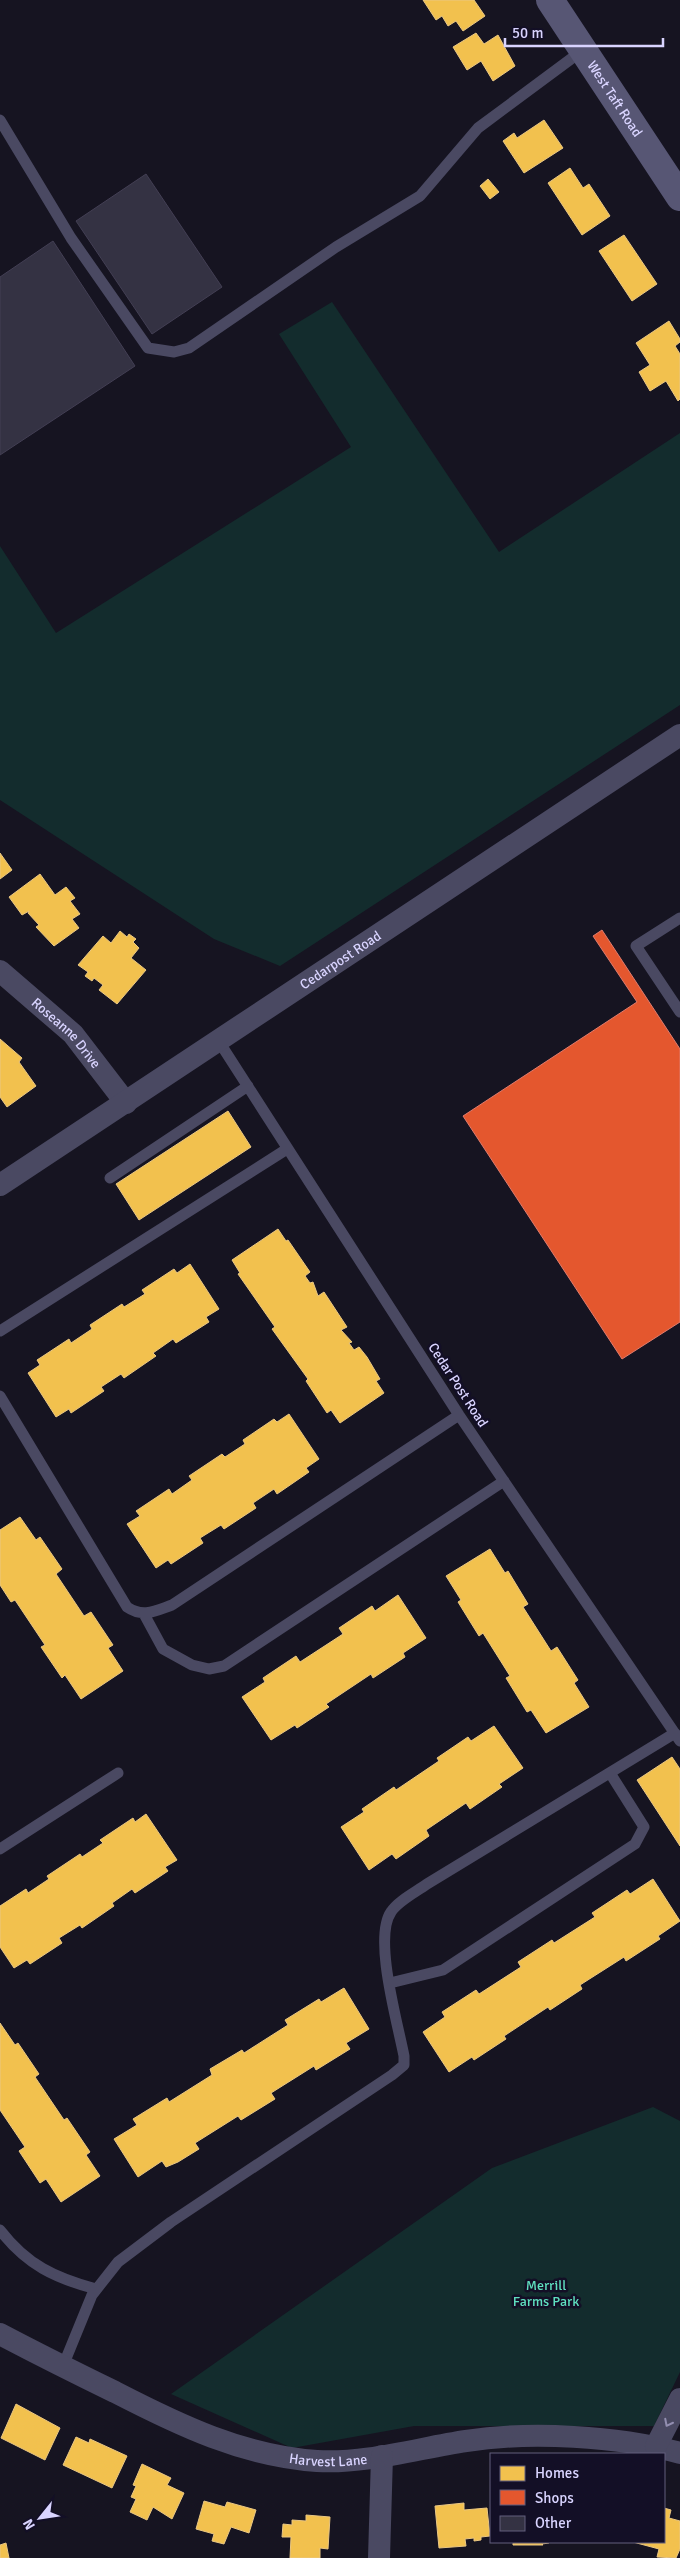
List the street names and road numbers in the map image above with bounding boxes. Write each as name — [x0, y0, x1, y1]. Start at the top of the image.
street label: West Taft Road — [584, 57, 646, 140]
street label: Cedarpost Road — [296, 927, 384, 993]
street label: Roseanne Drive — [28, 994, 105, 1072]
street label: Cedar Post Road — [424, 1340, 492, 1430]
street label: Harvest Lane — [288, 2449, 368, 2470]

